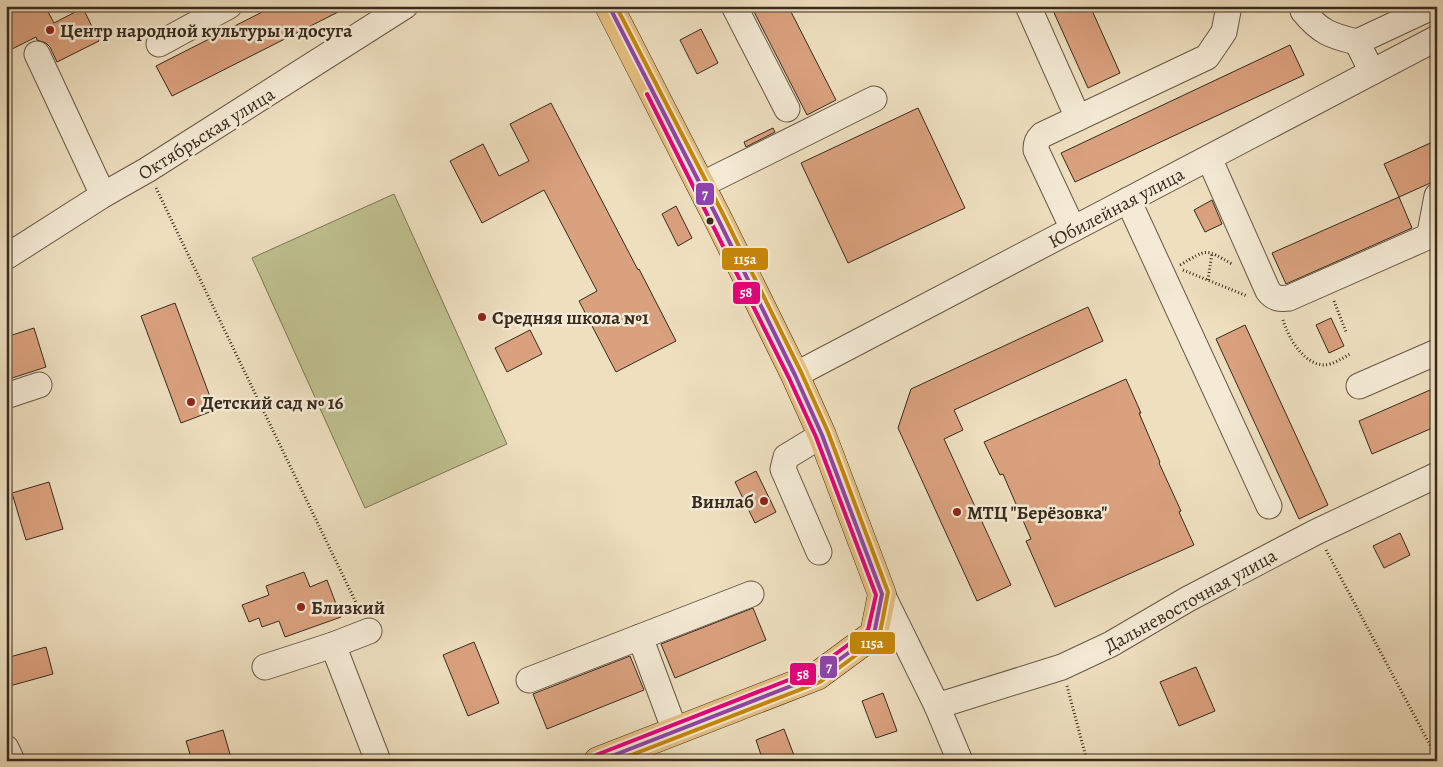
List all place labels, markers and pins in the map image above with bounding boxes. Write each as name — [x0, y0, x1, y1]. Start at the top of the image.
place label: Центр народной культуры и досуга — [60, 18, 353, 44]
marker: Центр народной культуры и досуга — [44, 24, 56, 36]
unlabelled marker — [705, 216, 715, 226]
place label: Средняя школа №1 — [492, 305, 649, 331]
marker: Средняя школа №1 — [476, 311, 488, 323]
place label: Детский сад № 16 — [201, 390, 344, 416]
marker: Детский сад № 16 — [185, 396, 197, 408]
place label: Винлаб — [691, 489, 754, 515]
marker: Винлаб — [758, 495, 770, 507]
place label: МТЦ "Берёзовка" — [967, 500, 1107, 526]
marker: МТЦ "Берёзовка" — [951, 506, 963, 518]
place label: Близкий — [311, 595, 385, 621]
marker: Близкий — [295, 601, 307, 613]

